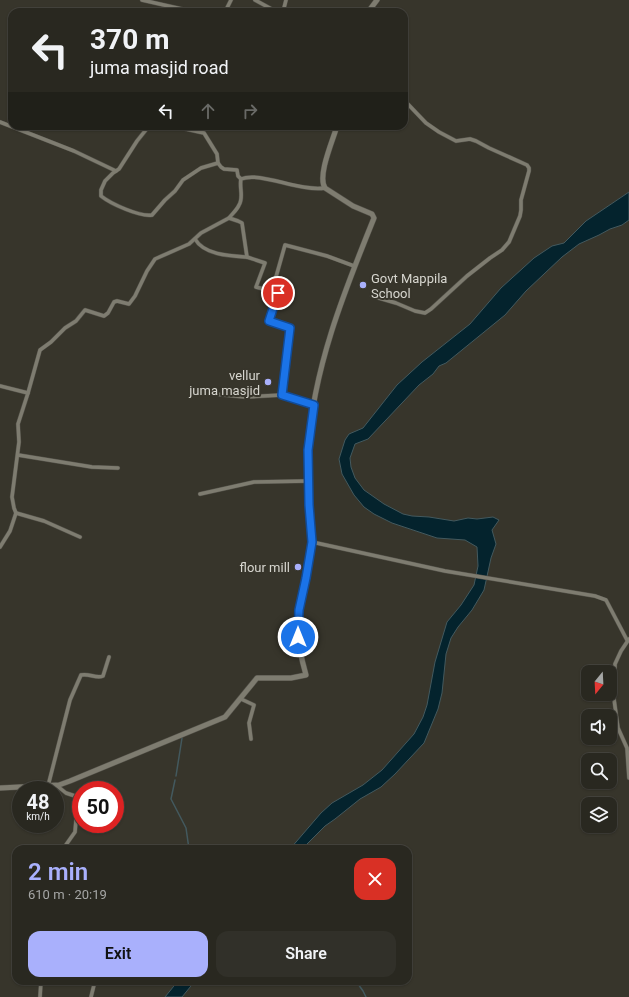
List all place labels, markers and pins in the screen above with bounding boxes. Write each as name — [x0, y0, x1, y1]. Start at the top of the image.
place label: Govt Mappila School — [371, 271, 447, 301]
pin — [261, 276, 295, 310]
marker: Govt Mappila School — [358, 280, 368, 290]
place label: vellur juma masjid — [188, 368, 261, 398]
marker: vellur juma masjid — [263, 377, 273, 387]
place label: flour mill — [240, 560, 290, 575]
marker: flour mill — [293, 562, 303, 572]

